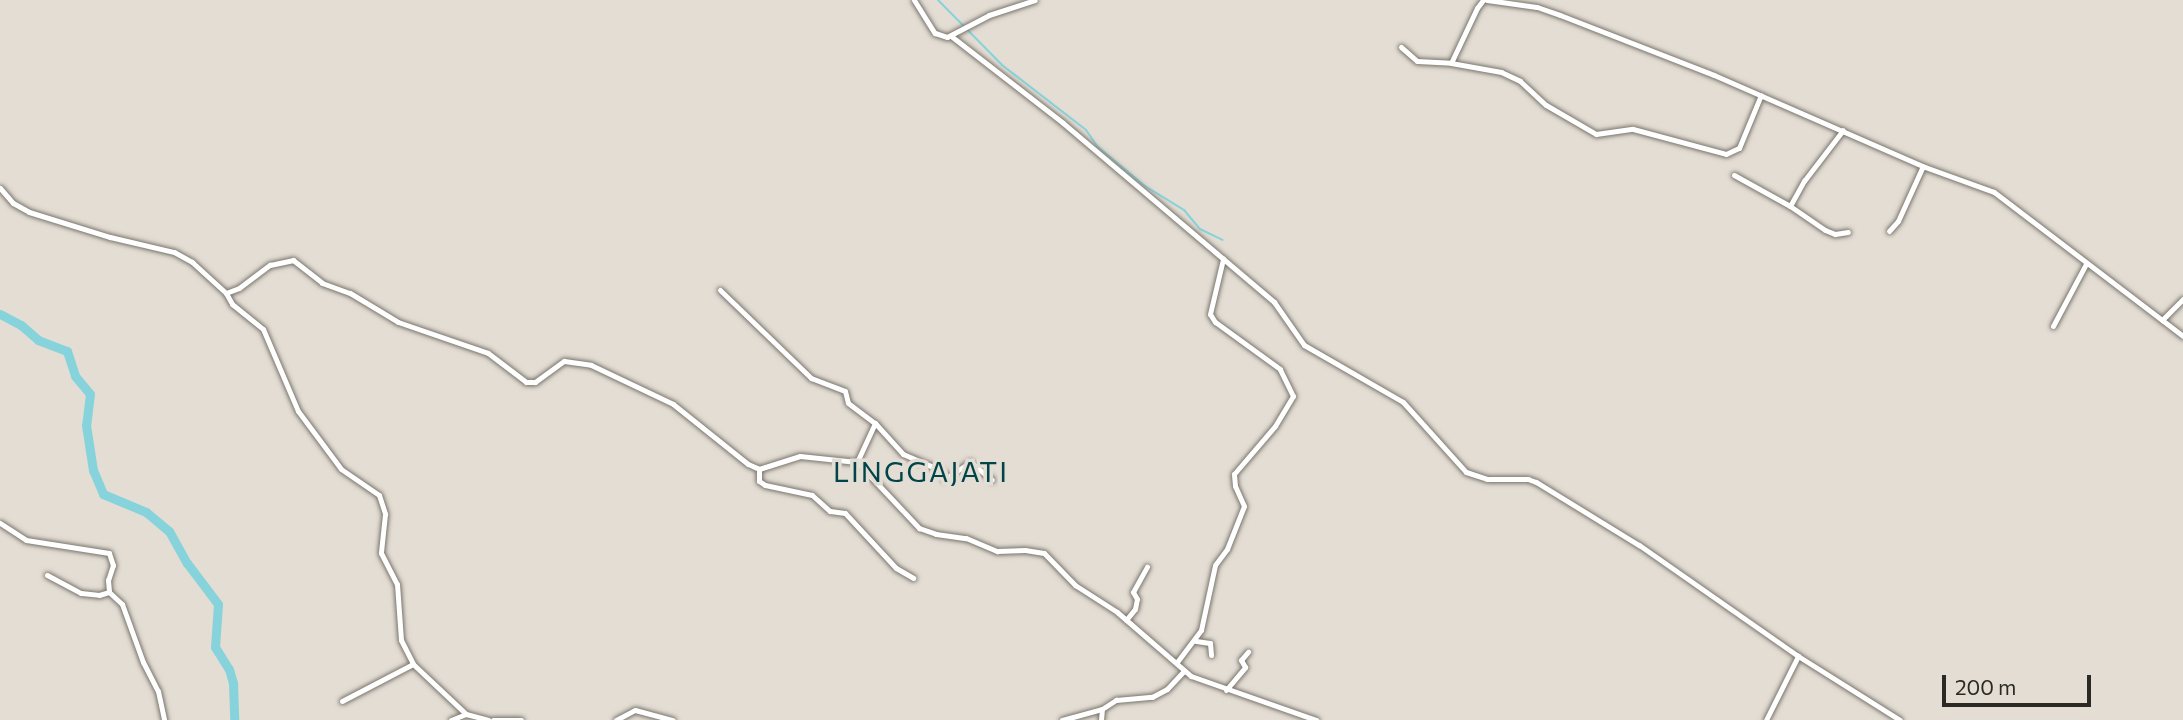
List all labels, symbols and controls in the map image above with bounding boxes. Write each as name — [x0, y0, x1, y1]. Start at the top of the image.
district label: LINGGAJATI — [834, 454, 1008, 488]
scale bar — [1945, 660, 2094, 704]
text: 200 m — [1955, 674, 2016, 699]

